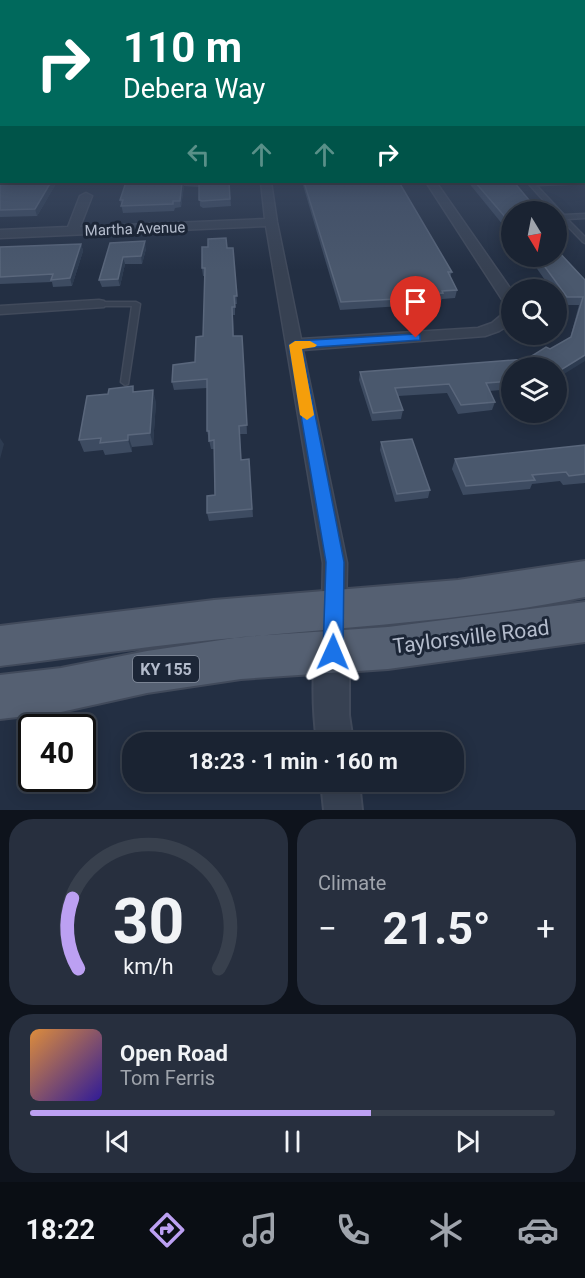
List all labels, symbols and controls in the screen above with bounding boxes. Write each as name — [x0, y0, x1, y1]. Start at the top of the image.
text: 110 m — [123, 23, 242, 72]
icon: right — [24, 24, 102, 102]
text: Debera Way — [123, 73, 265, 105]
icon: left — [182, 138, 215, 171]
icon: ahead — [245, 138, 278, 171]
icon: ahead — [308, 138, 341, 171]
icon: right — [371, 138, 404, 171]
north arrow — [501, 201, 567, 267]
map controls — [501, 201, 567, 423]
street label: Martha Avenue — [84, 218, 186, 240]
pin — [390, 276, 441, 338]
button: search — [501, 279, 567, 345]
icon: arrive — [399, 285, 432, 318]
button: layers — [501, 357, 567, 423]
street label: Taylorsville Road — [391, 615, 551, 659]
position arrow — [301, 620, 365, 684]
road number: KY 155 — [133, 656, 199, 682]
speed limit sign: 40 — [18, 714, 96, 792]
text: 18:23 · 1 min · 160 m — [188, 749, 398, 774]
text: Climate — [318, 871, 386, 895]
text: 30 — [113, 885, 184, 958]
text: 21.5° — [383, 902, 491, 955]
text: − — [318, 909, 337, 948]
text: + — [536, 909, 555, 948]
text: km/h — [123, 954, 174, 979]
text: Open Road — [120, 1041, 228, 1066]
text: Tom Ferris — [120, 1066, 215, 1090]
icon: previous — [101, 1125, 134, 1158]
icon: pause — [276, 1125, 309, 1158]
icon: next — [451, 1125, 484, 1158]
icon: directions — [146, 1209, 188, 1251]
icon: music — [239, 1209, 281, 1251]
icon: phone — [332, 1209, 374, 1251]
icon: climate — [425, 1209, 467, 1251]
icon: car — [517, 1209, 559, 1251]
text: 18:22 — [25, 1214, 95, 1246]

